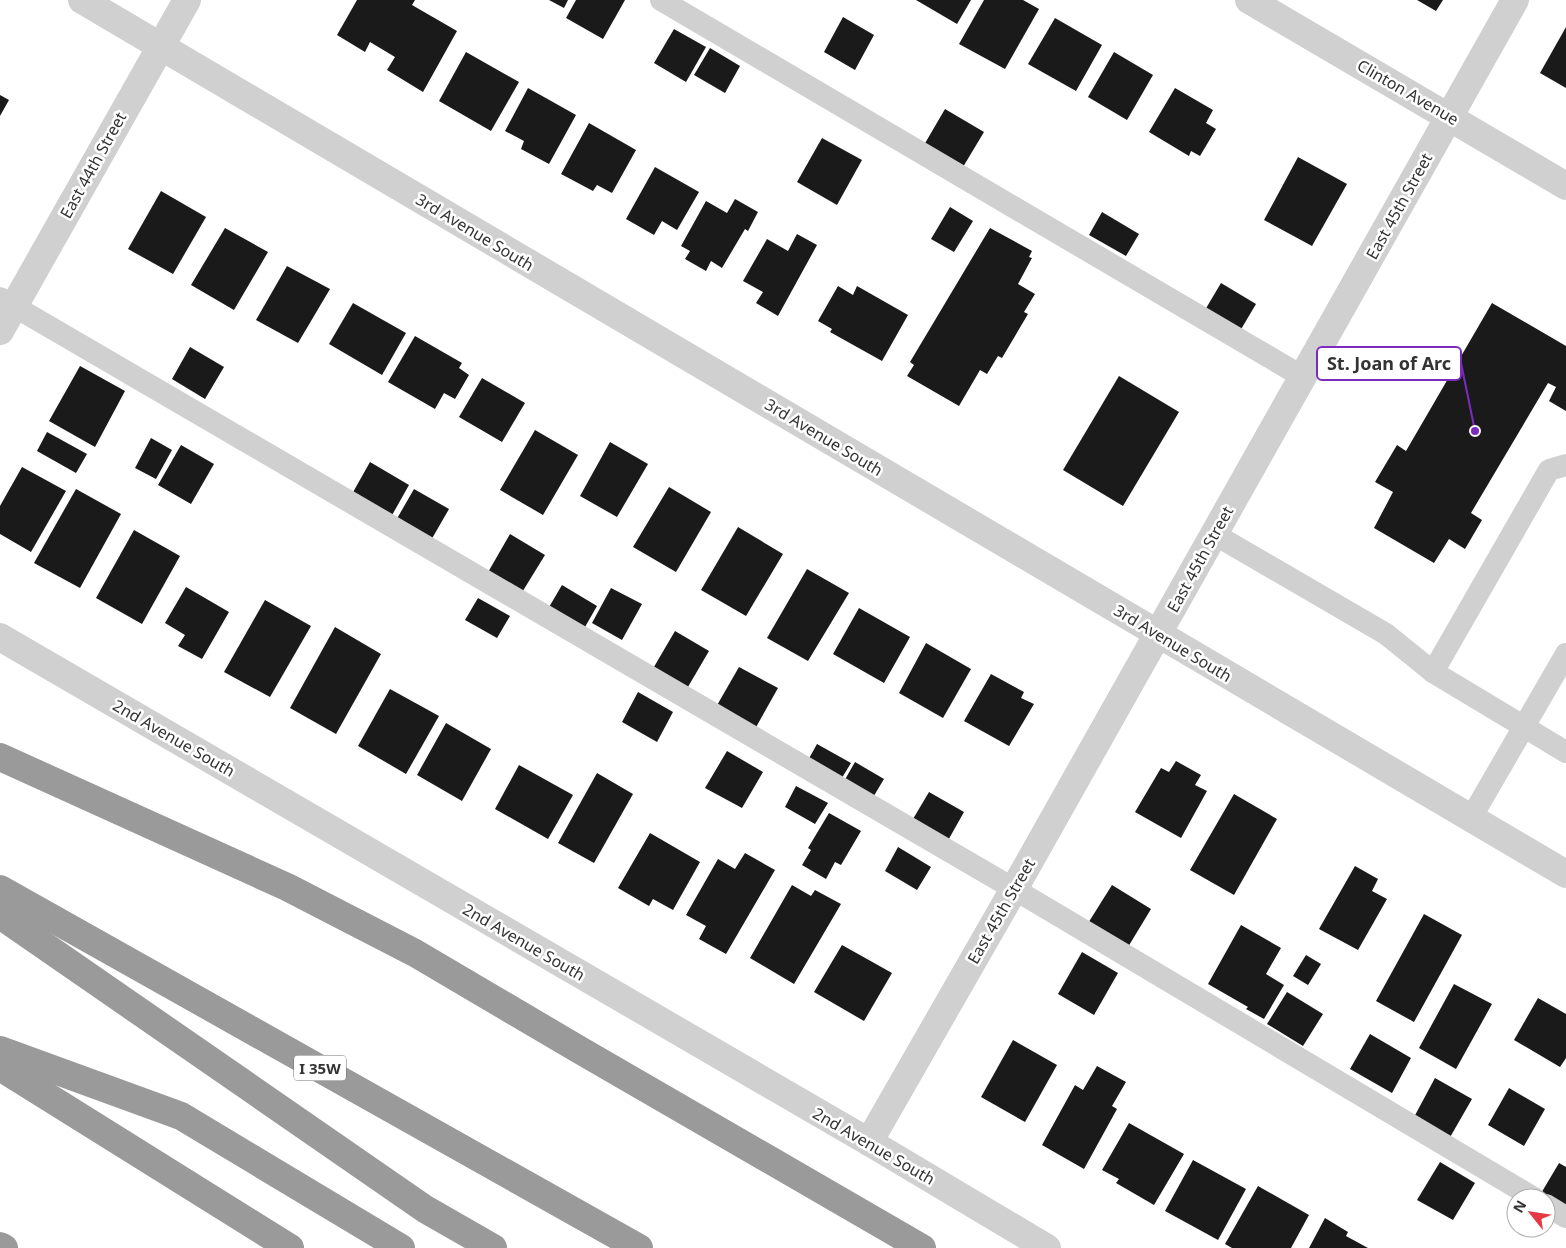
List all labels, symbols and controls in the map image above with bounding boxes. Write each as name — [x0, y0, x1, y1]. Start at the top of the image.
street label: Clinton Avenue — [1353, 54, 1463, 130]
street label: East 44th Street — [55, 108, 131, 222]
street label: East 45th Street — [1361, 149, 1437, 263]
street label: 3rd Avenue South — [412, 188, 538, 276]
callout: St. Joan of Arc — [1317, 347, 1461, 380]
text: St. Joan of Arc — [1327, 351, 1451, 375]
street label: 3rd Avenue South — [761, 393, 887, 481]
street label: East 45th Street — [1162, 502, 1238, 616]
street label: 3rd Avenue South — [1110, 599, 1236, 687]
street label: 2nd Avenue South — [109, 694, 239, 782]
street label: East 45th Street — [962, 854, 1040, 968]
street label: 2nd Avenue South — [459, 898, 589, 986]
road number: I 35W — [294, 1056, 346, 1080]
street label: 2nd Avenue South — [809, 1102, 939, 1190]
north arrow — [1506, 1188, 1556, 1238]
text: N — [1508, 1197, 1530, 1216]

